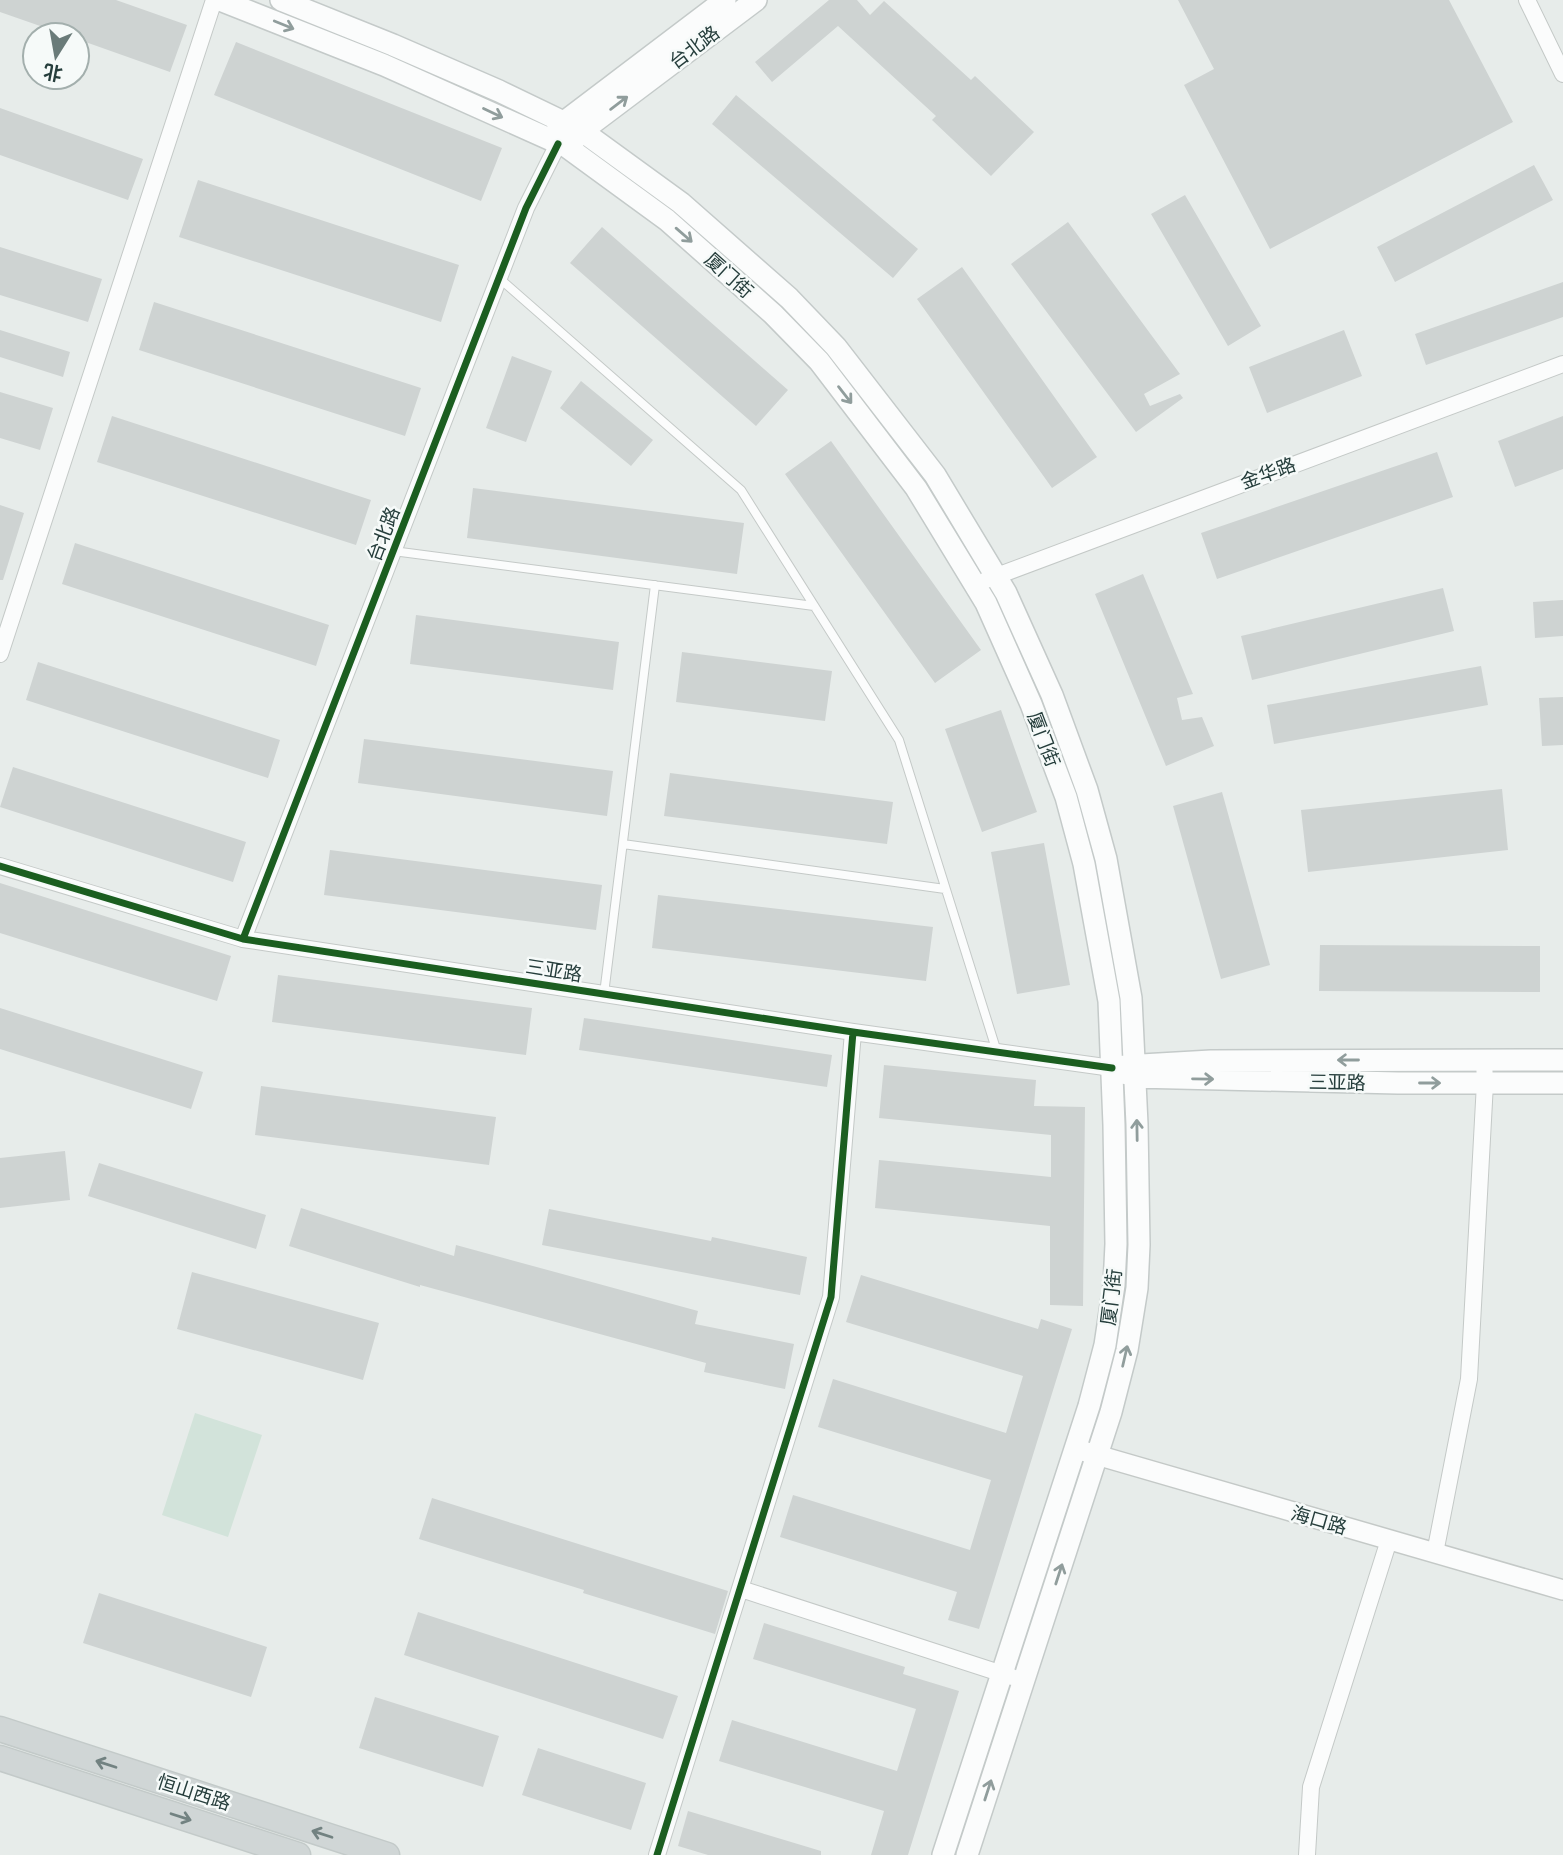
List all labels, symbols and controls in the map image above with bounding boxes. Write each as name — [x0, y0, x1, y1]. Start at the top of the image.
one-way arrow — [272, 20, 294, 33]
street label: 台北路 — [664, 20, 723, 73]
north arrow — [21, 21, 91, 91]
text: 北 — [41, 60, 64, 86]
one-way arrow — [609, 96, 628, 111]
one-way arrow — [482, 107, 504, 120]
one-way arrow — [675, 227, 693, 243]
street label: 厦门街 — [700, 247, 758, 302]
one-way arrow — [838, 385, 853, 404]
street label: 金华路 — [1237, 452, 1299, 493]
street label: 台北路 — [362, 503, 403, 565]
street label: 厦门街 — [1024, 708, 1065, 770]
street label: 三亚路 — [524, 954, 584, 985]
one-way arrow — [1337, 1053, 1360, 1067]
street label: 三亚路 — [1308, 1070, 1366, 1093]
one-way arrow — [1191, 1072, 1214, 1085]
one-way arrow — [1419, 1076, 1442, 1090]
one-way arrow — [1130, 1119, 1144, 1142]
street label: 厦门街 — [1096, 1267, 1125, 1327]
one-way arrow — [1119, 1345, 1132, 1368]
street label: 海口路 — [1289, 1501, 1350, 1538]
one-way arrow — [1053, 1563, 1066, 1585]
one-way arrow — [95, 1756, 117, 1769]
street label: 恒山西路 — [154, 1769, 234, 1814]
one-way arrow — [982, 1779, 995, 1801]
one-way arrow — [170, 1812, 192, 1824]
one-way arrow — [312, 1827, 334, 1839]

